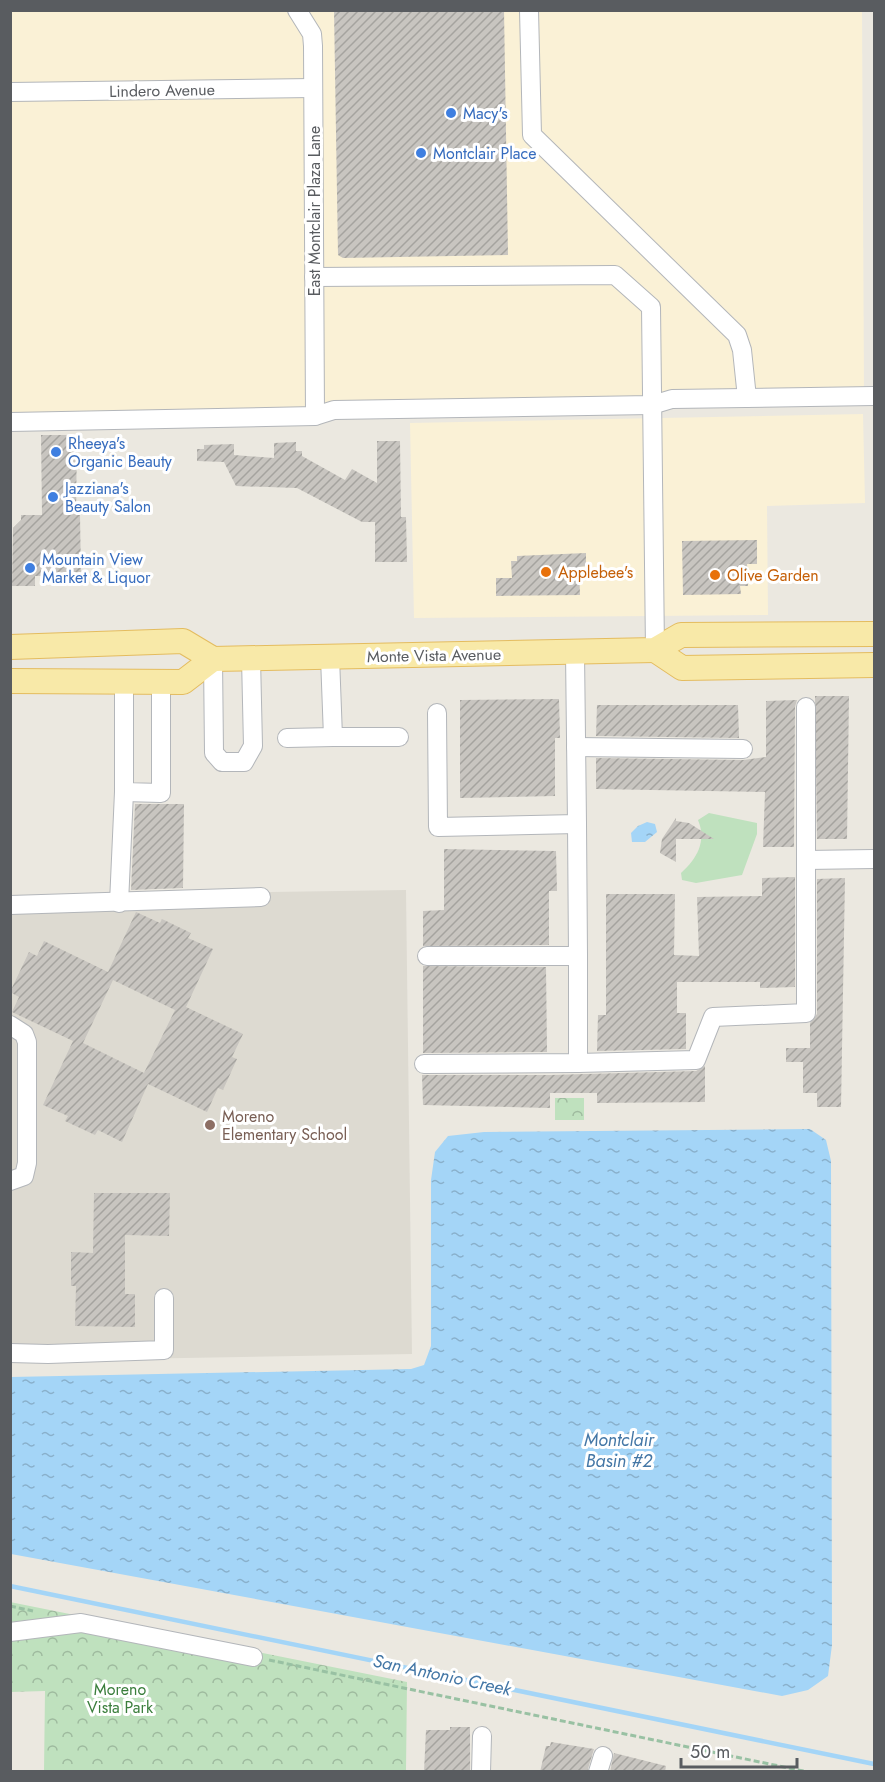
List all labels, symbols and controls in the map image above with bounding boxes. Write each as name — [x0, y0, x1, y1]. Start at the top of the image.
street label: Lindero Avenue — [109, 78, 215, 103]
place label: Macy's — [463, 102, 508, 125]
marker: Macy's — [444, 106, 458, 120]
street label: East Montclair Plaza Lane — [303, 126, 326, 296]
place label: Montclair Place — [433, 142, 536, 165]
marker: Montclair Place — [414, 146, 428, 160]
place label: Rheeya's Organic Beauty — [68, 432, 173, 473]
marker: Rheeya's Organic Beauty — [49, 445, 63, 459]
place label: Jazziana's Beauty Salon — [63, 477, 151, 518]
marker: Jazziana's Beauty Salon — [46, 490, 60, 504]
place label: Mountain View Market & Liquor — [42, 548, 151, 589]
marker: Mountain View Market & Liquor — [23, 561, 37, 575]
place label: Applebee's — [558, 561, 633, 584]
place label: Olive Garden — [727, 564, 819, 587]
marker: Applebee's — [539, 565, 553, 579]
marker: Olive Garden — [708, 568, 722, 582]
street label: Monte Vista Avenue — [367, 643, 501, 668]
place label: Moreno Elementary School — [222, 1105, 347, 1146]
marker: Moreno Elementary School — [203, 1118, 217, 1132]
water label: Montclair Basin #2 — [584, 1427, 655, 1474]
water label: San Antonio Creek — [371, 1648, 515, 1703]
park label: Moreno Vista Park — [87, 1678, 154, 1719]
scale bar — [681, 1731, 796, 1769]
text: 50 m — [690, 1739, 730, 1765]

